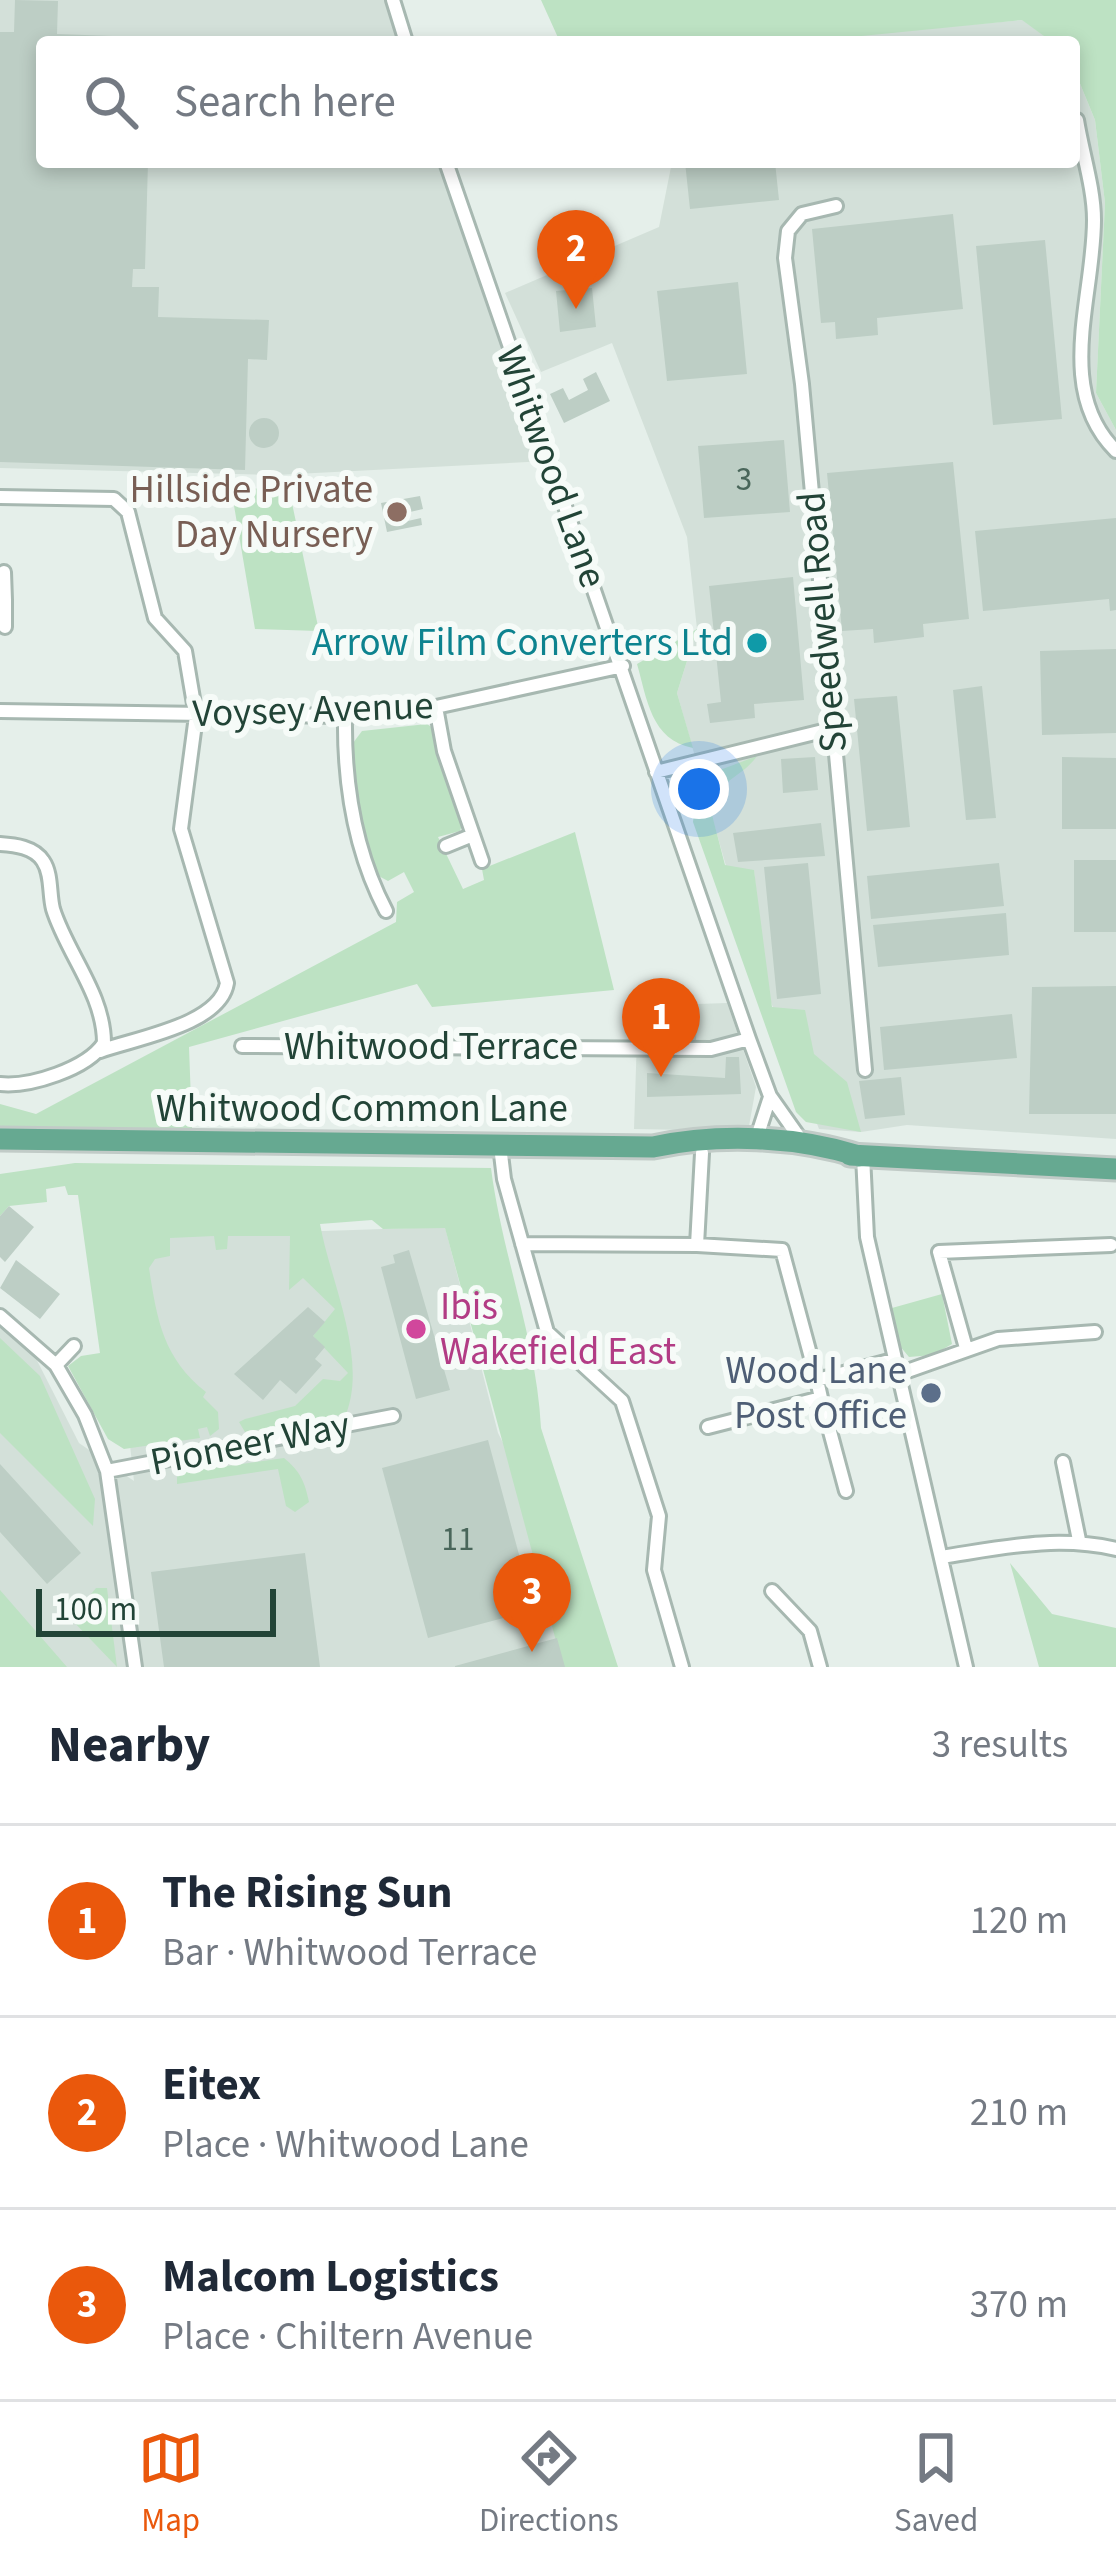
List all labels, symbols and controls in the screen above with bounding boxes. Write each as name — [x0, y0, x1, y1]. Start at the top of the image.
search box — [36, 36, 1080, 168]
icon: search — [78, 69, 144, 135]
text: Search here — [174, 70, 396, 134]
pin: 2 — [537, 210, 615, 309]
street label: Whitwood Lane — [481, 338, 621, 596]
house number: 3 — [736, 456, 752, 503]
place label: Hillside Private Day Nursery — [130, 462, 373, 563]
street label: Speedwell Road — [784, 489, 862, 755]
marker: Hillside Private Day Nursery — [384, 499, 410, 525]
place label: Arrow Film Converters Ltd — [312, 615, 733, 671]
marker: Arrow Film Converters Ltd — [744, 630, 770, 656]
street label: Voysey Avenue — [192, 678, 434, 742]
your location — [669, 759, 729, 819]
pin: 1 — [622, 978, 700, 1077]
street label: Whitwood Terrace — [284, 1019, 578, 1075]
street label: Whitwood Common Lane — [156, 1081, 568, 1137]
place label: Ibis Wakefield East — [440, 1279, 676, 1380]
marker: Ibis Wakefield East — [403, 1316, 429, 1342]
place label: Wood Lane Post Office — [725, 1343, 907, 1444]
marker: Wood Lane Post Office — [918, 1380, 944, 1406]
street label: Pioneer Way — [145, 1397, 355, 1491]
house number: 11 — [442, 1516, 474, 1563]
pin: 3 — [493, 1553, 571, 1652]
scale bar — [36, 1583, 276, 1636]
text: 100 m — [54, 1586, 137, 1633]
text: Nearby — [48, 1709, 210, 1781]
text: 3 results — [932, 1717, 1068, 1773]
text: The Rising Sun — [162, 1861, 452, 1925]
text: 1 — [77, 1893, 97, 1949]
text: 120 m — [970, 1893, 1068, 1949]
text: Bar · Whitwood Terrace — [162, 1925, 537, 1981]
text: Eitex — [162, 2053, 261, 2117]
text: 2 — [77, 2085, 97, 2141]
text: 210 m — [970, 2085, 1068, 2141]
text: Place · Whitwood Lane — [162, 2117, 529, 2173]
text: Malcom Logistics — [162, 2245, 499, 2309]
text: 3 — [77, 2277, 97, 2333]
text: 370 m — [970, 2277, 1068, 2333]
text: Place · Chiltern Avenue — [162, 2309, 533, 2365]
tab: Map — [138, 2425, 204, 2544]
tab: Directions — [479, 2425, 619, 2544]
tab: Saved — [894, 2425, 978, 2544]

